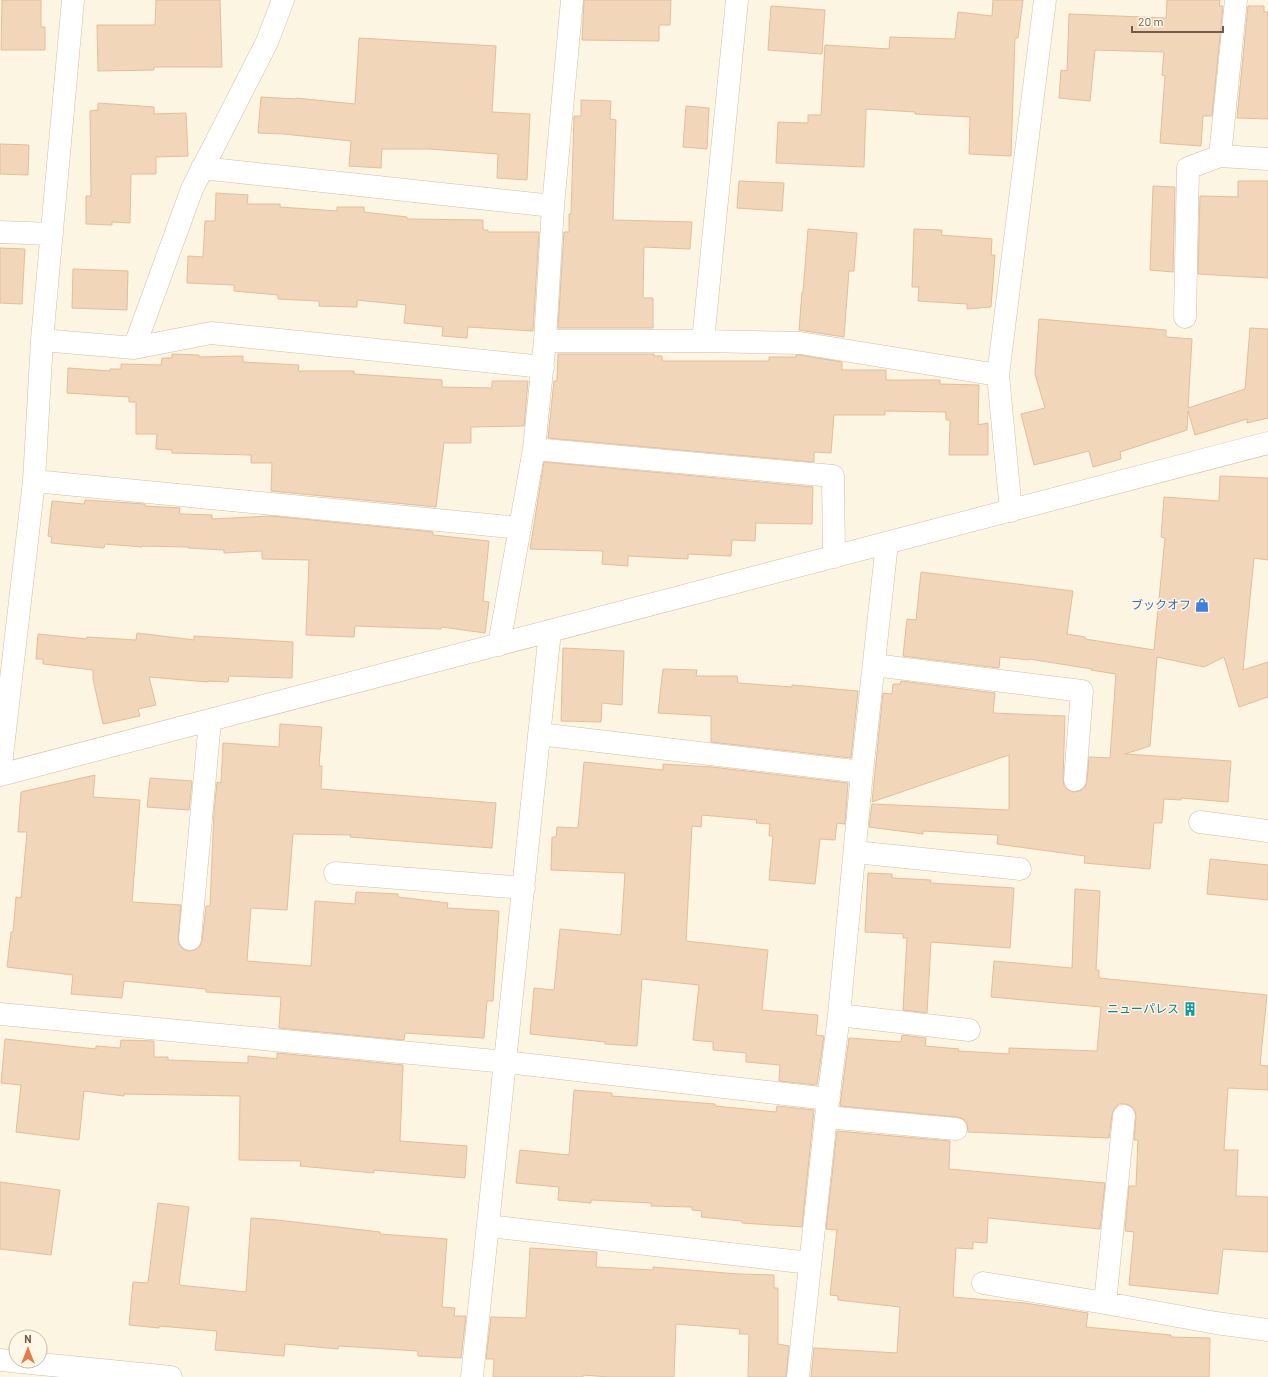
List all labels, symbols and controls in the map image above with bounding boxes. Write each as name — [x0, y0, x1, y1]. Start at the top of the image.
scale bar — [1132, 8, 1223, 34]
text: 20 m — [1138, 14, 1164, 28]
place label: ブックオフ — [1131, 597, 1191, 611]
shop icon: ブックオフ — [1194, 597, 1210, 613]
place label: ニューパレス — [1107, 1001, 1179, 1015]
building icon: ニューパレス — [1182, 1001, 1198, 1017]
north arrow — [8, 1329, 48, 1369]
text: N — [24, 1332, 32, 1345]

